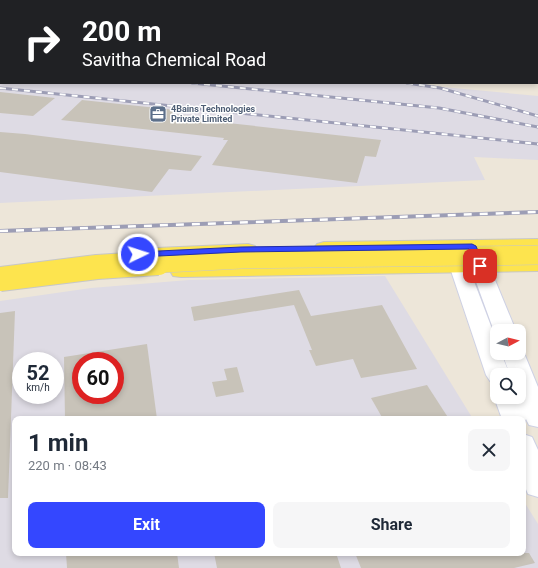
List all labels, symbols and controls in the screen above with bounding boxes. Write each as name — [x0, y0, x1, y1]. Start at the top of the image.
text: 200 m — [82, 15, 161, 48]
icon: right — [16, 16, 68, 68]
text: Savitha Chemical Road — [82, 49, 266, 70]
office icon: 4Bains Technologies Private Limited — [148, 104, 168, 124]
place label: 4Bains Technologies Private Limited — [171, 104, 256, 124]
position arrow — [117, 233, 159, 275]
pin — [463, 249, 497, 283]
icon: arrive — [469, 255, 491, 277]
north arrow — [490, 324, 526, 360]
map controls — [490, 324, 526, 404]
speed limit sign: 60 — [72, 352, 124, 404]
text: 52 — [27, 361, 49, 385]
button: search — [490, 368, 526, 404]
text: km/h — [26, 382, 50, 393]
text: 1 min — [28, 429, 88, 457]
button: close — [468, 429, 510, 471]
text: 220 m · 08:43 — [28, 458, 107, 473]
button: Exit — [28, 502, 265, 548]
button: Share — [273, 502, 510, 548]

